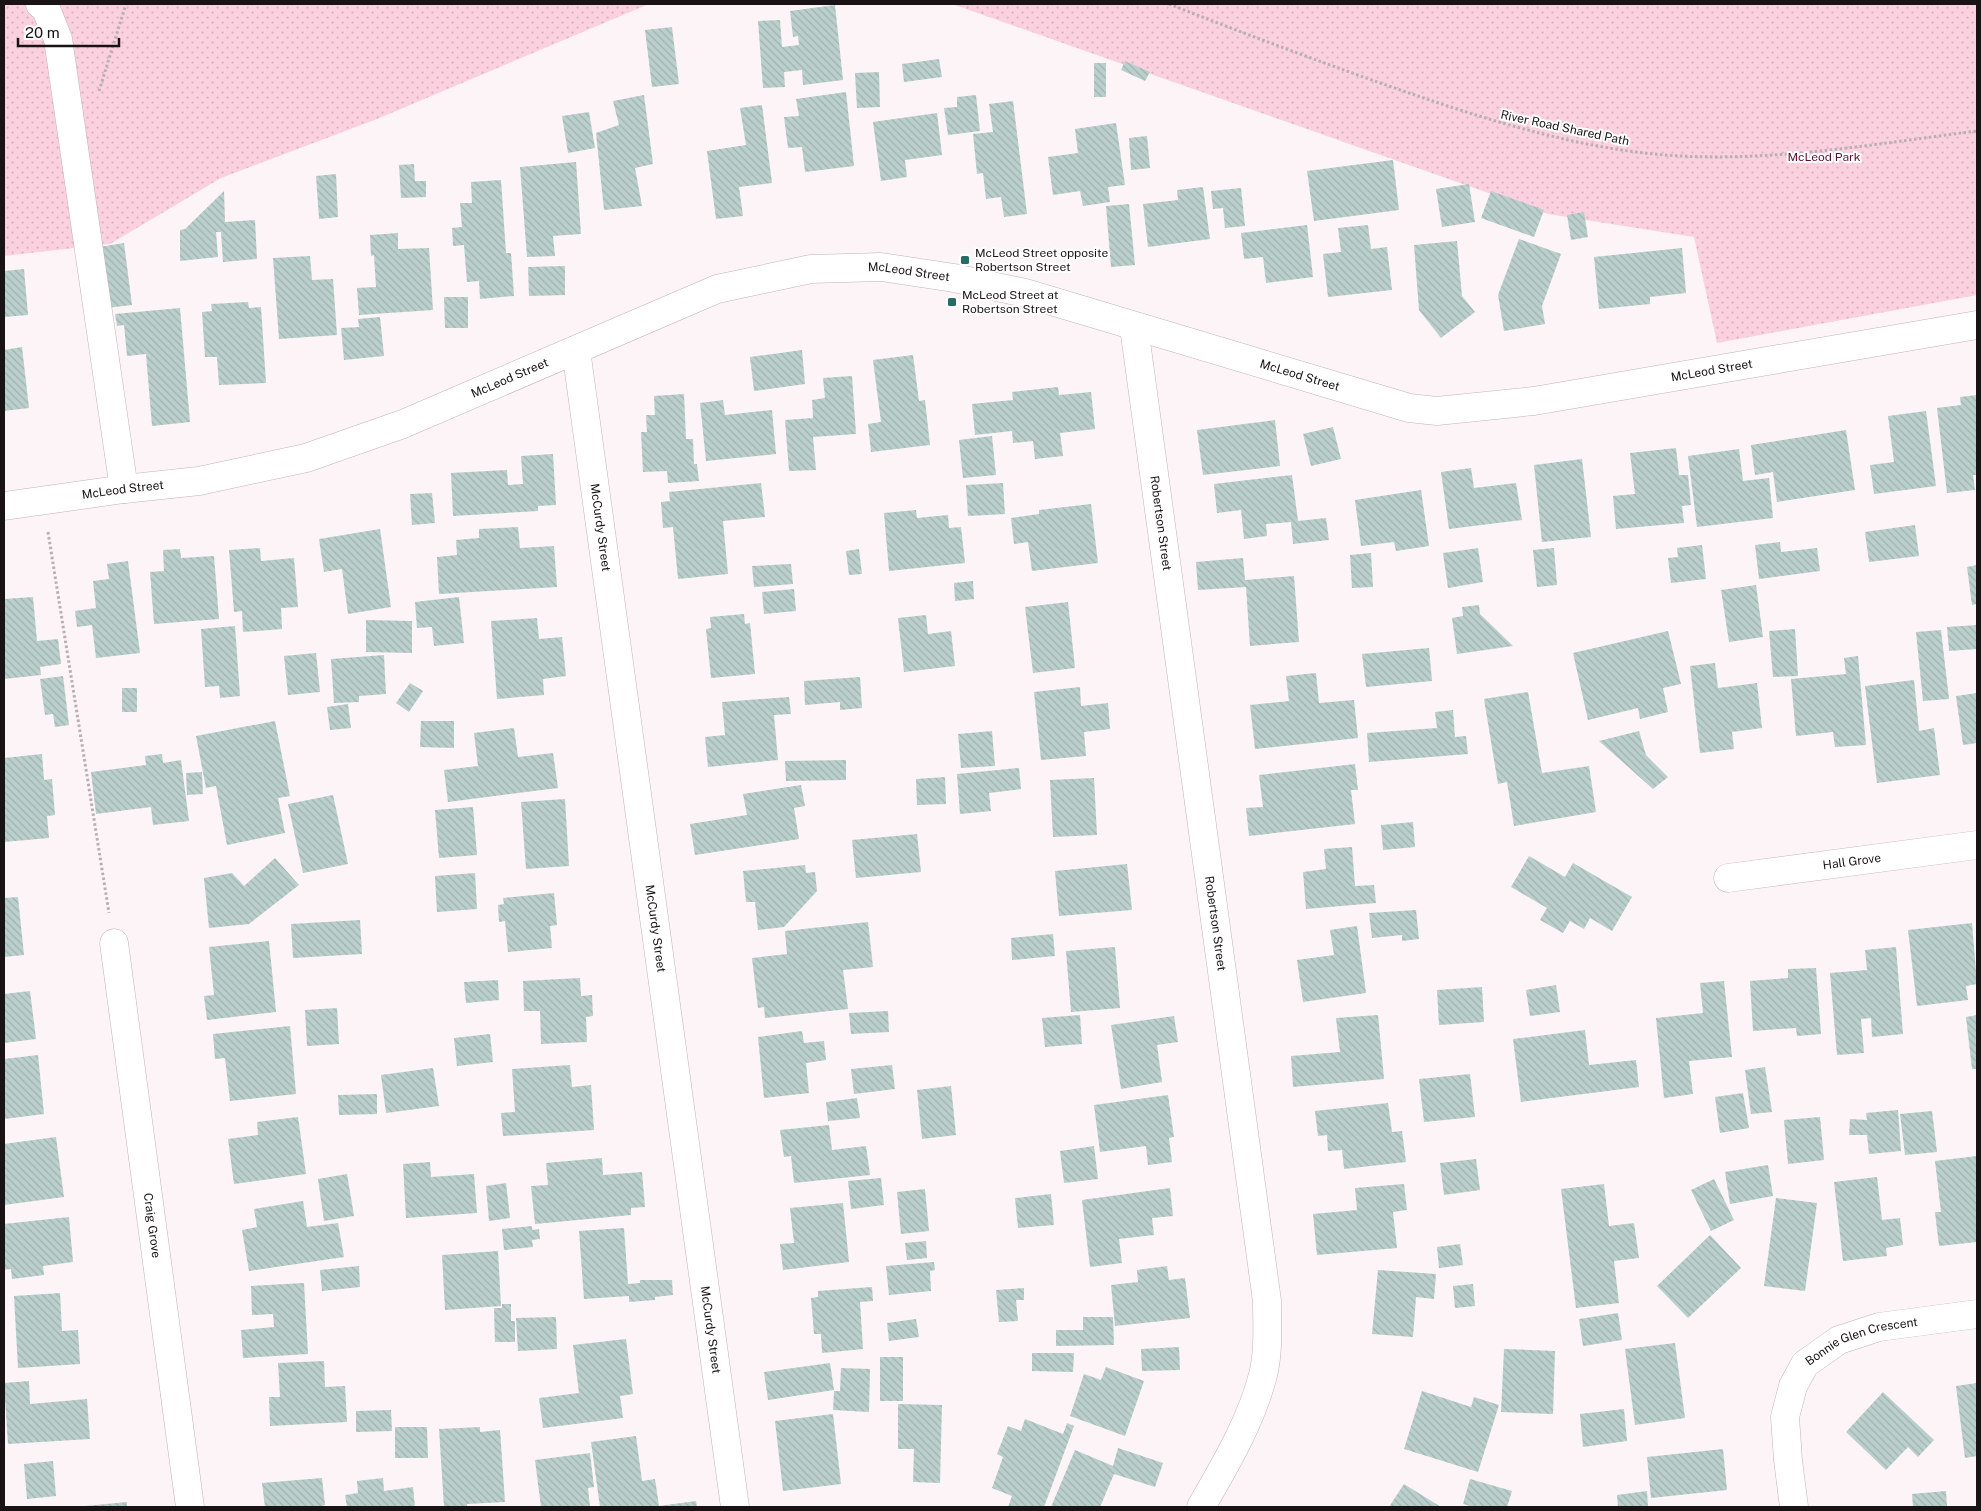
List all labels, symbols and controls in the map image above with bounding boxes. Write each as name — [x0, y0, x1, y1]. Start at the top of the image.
scale bar — [18, 15, 119, 47]
text: 20 m — [25, 24, 60, 41]
street label: River Road Shared Path — [1499, 108, 1631, 149]
park label: McLeod Park — [1788, 150, 1861, 164]
place label: McLeod Street opposite Robertson Street — [975, 246, 1109, 274]
marker: McLeod Street opposite Robertson Street — [959, 254, 971, 266]
street label: McLeod Street — [868, 260, 951, 284]
place label: McLeod Street at Robertson Street — [962, 288, 1059, 316]
marker: McLeod Street at Robertson Street — [946, 296, 958, 308]
street label: McLeod Street — [469, 355, 551, 401]
street label: McLeod Street — [1258, 357, 1342, 394]
street label: McLeod Street — [1670, 357, 1754, 384]
street label: Robertson Street — [1147, 475, 1174, 572]
street label: McLeod Street — [81, 478, 165, 502]
street label: McCurdy Street — [587, 482, 613, 572]
street label: Hall Grove — [1822, 851, 1882, 872]
street label: Robertson Street — [1202, 875, 1229, 972]
street label: McCurdy Street — [643, 884, 669, 974]
street label: Craig Grove — [141, 1192, 163, 1259]
street label: McCurdy Street — [698, 1285, 724, 1375]
street label: Bonnie Glen Crescent — [1803, 1315, 1919, 1368]

